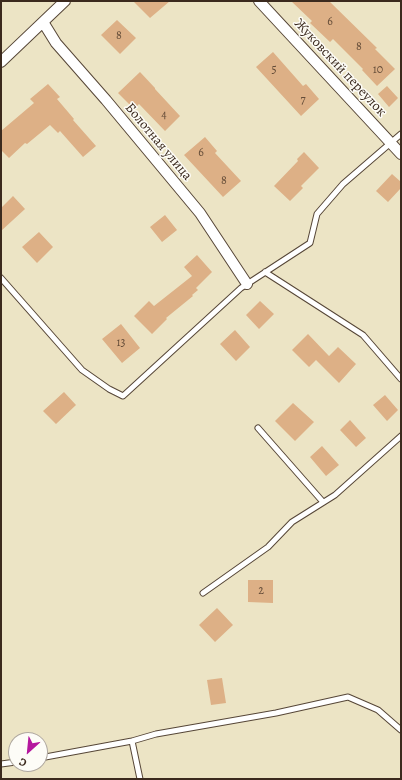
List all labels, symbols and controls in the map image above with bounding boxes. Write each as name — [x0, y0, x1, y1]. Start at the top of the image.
house number: 6 — [327, 15, 333, 29]
street label: Жуковский переулок — [290, 16, 390, 120]
house number: 8 — [116, 29, 122, 43]
house number: 8 — [356, 40, 362, 54]
house number: 5 — [271, 63, 277, 77]
house number: 10 — [373, 63, 383, 77]
house number: 7 — [300, 93, 306, 107]
street label: Болотная улица — [121, 100, 195, 184]
house number: 4 — [161, 108, 167, 122]
house number: 6 — [198, 146, 204, 160]
house number: 8 — [221, 174, 227, 188]
house number: 13 — [116, 336, 126, 350]
house number: 2 — [258, 584, 264, 598]
north arrow — [8, 732, 48, 772]
text: С — [16, 754, 29, 770]

